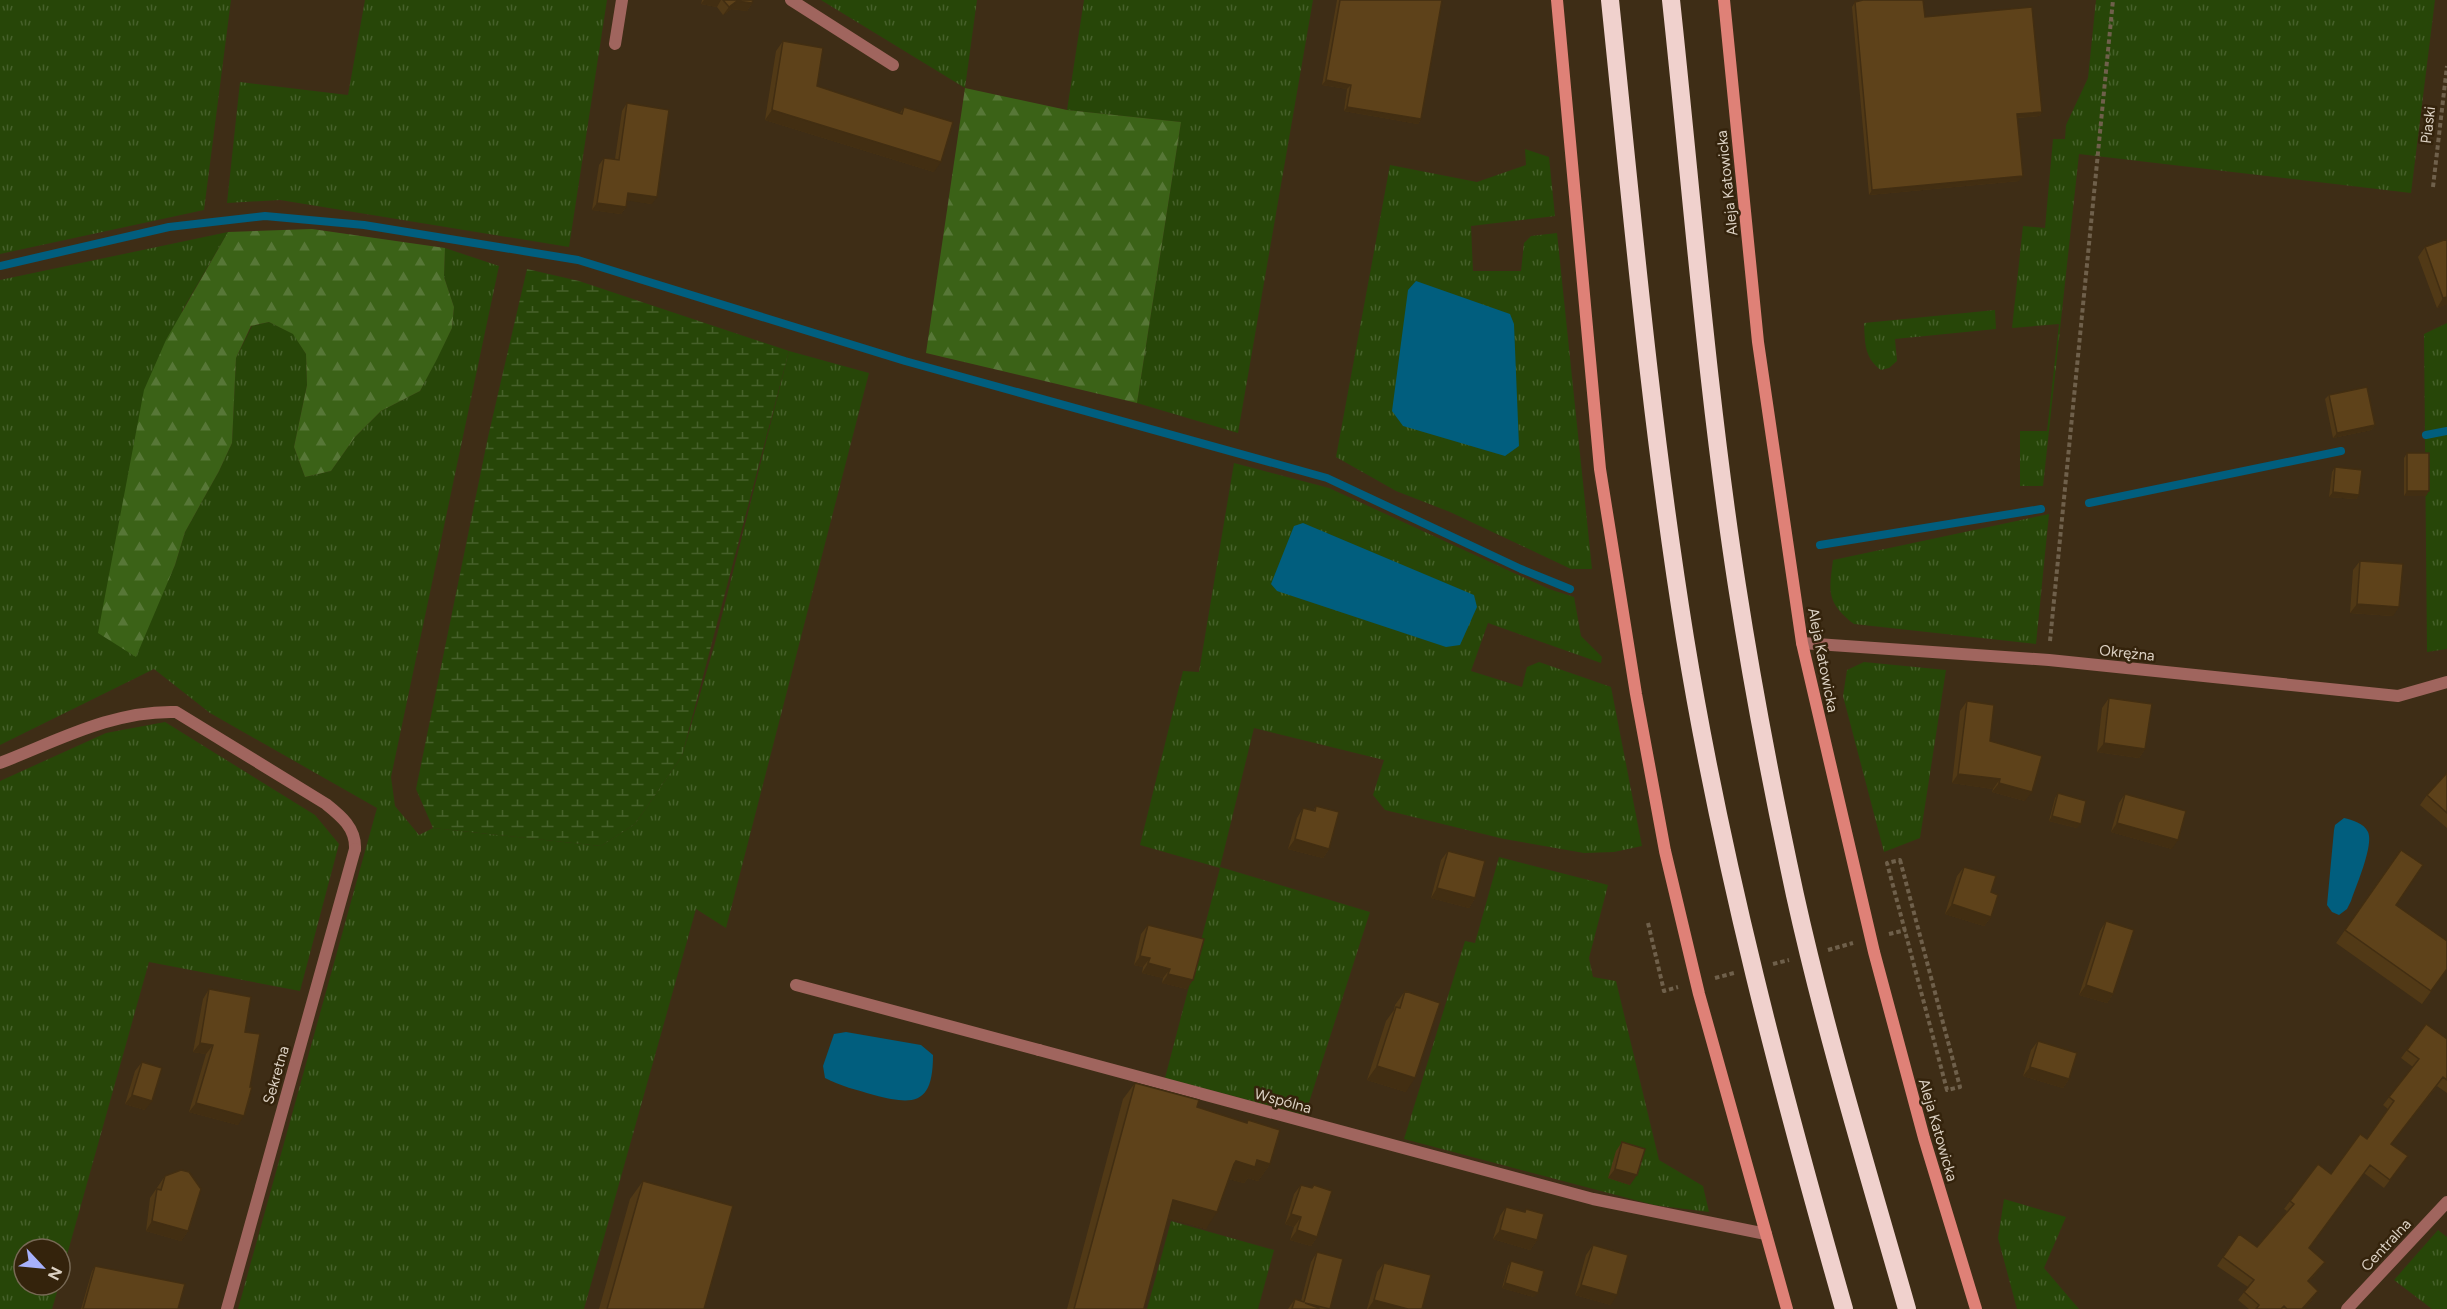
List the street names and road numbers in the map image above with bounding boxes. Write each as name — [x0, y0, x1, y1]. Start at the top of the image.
street label: Piaski — [2417, 105, 2439, 145]
street label: Aleja Katowicka — [1713, 129, 1741, 237]
street label: Aleja Katowicka — [1804, 606, 1842, 714]
street label: Okrężna — [2098, 641, 2156, 665]
street label: Sekretna — [259, 1044, 293, 1106]
street label: Aleja Katowicka — [1915, 1077, 1961, 1183]
street label: Wspólna — [1253, 1085, 1313, 1117]
street label: Centralna — [2357, 1215, 2415, 1275]

